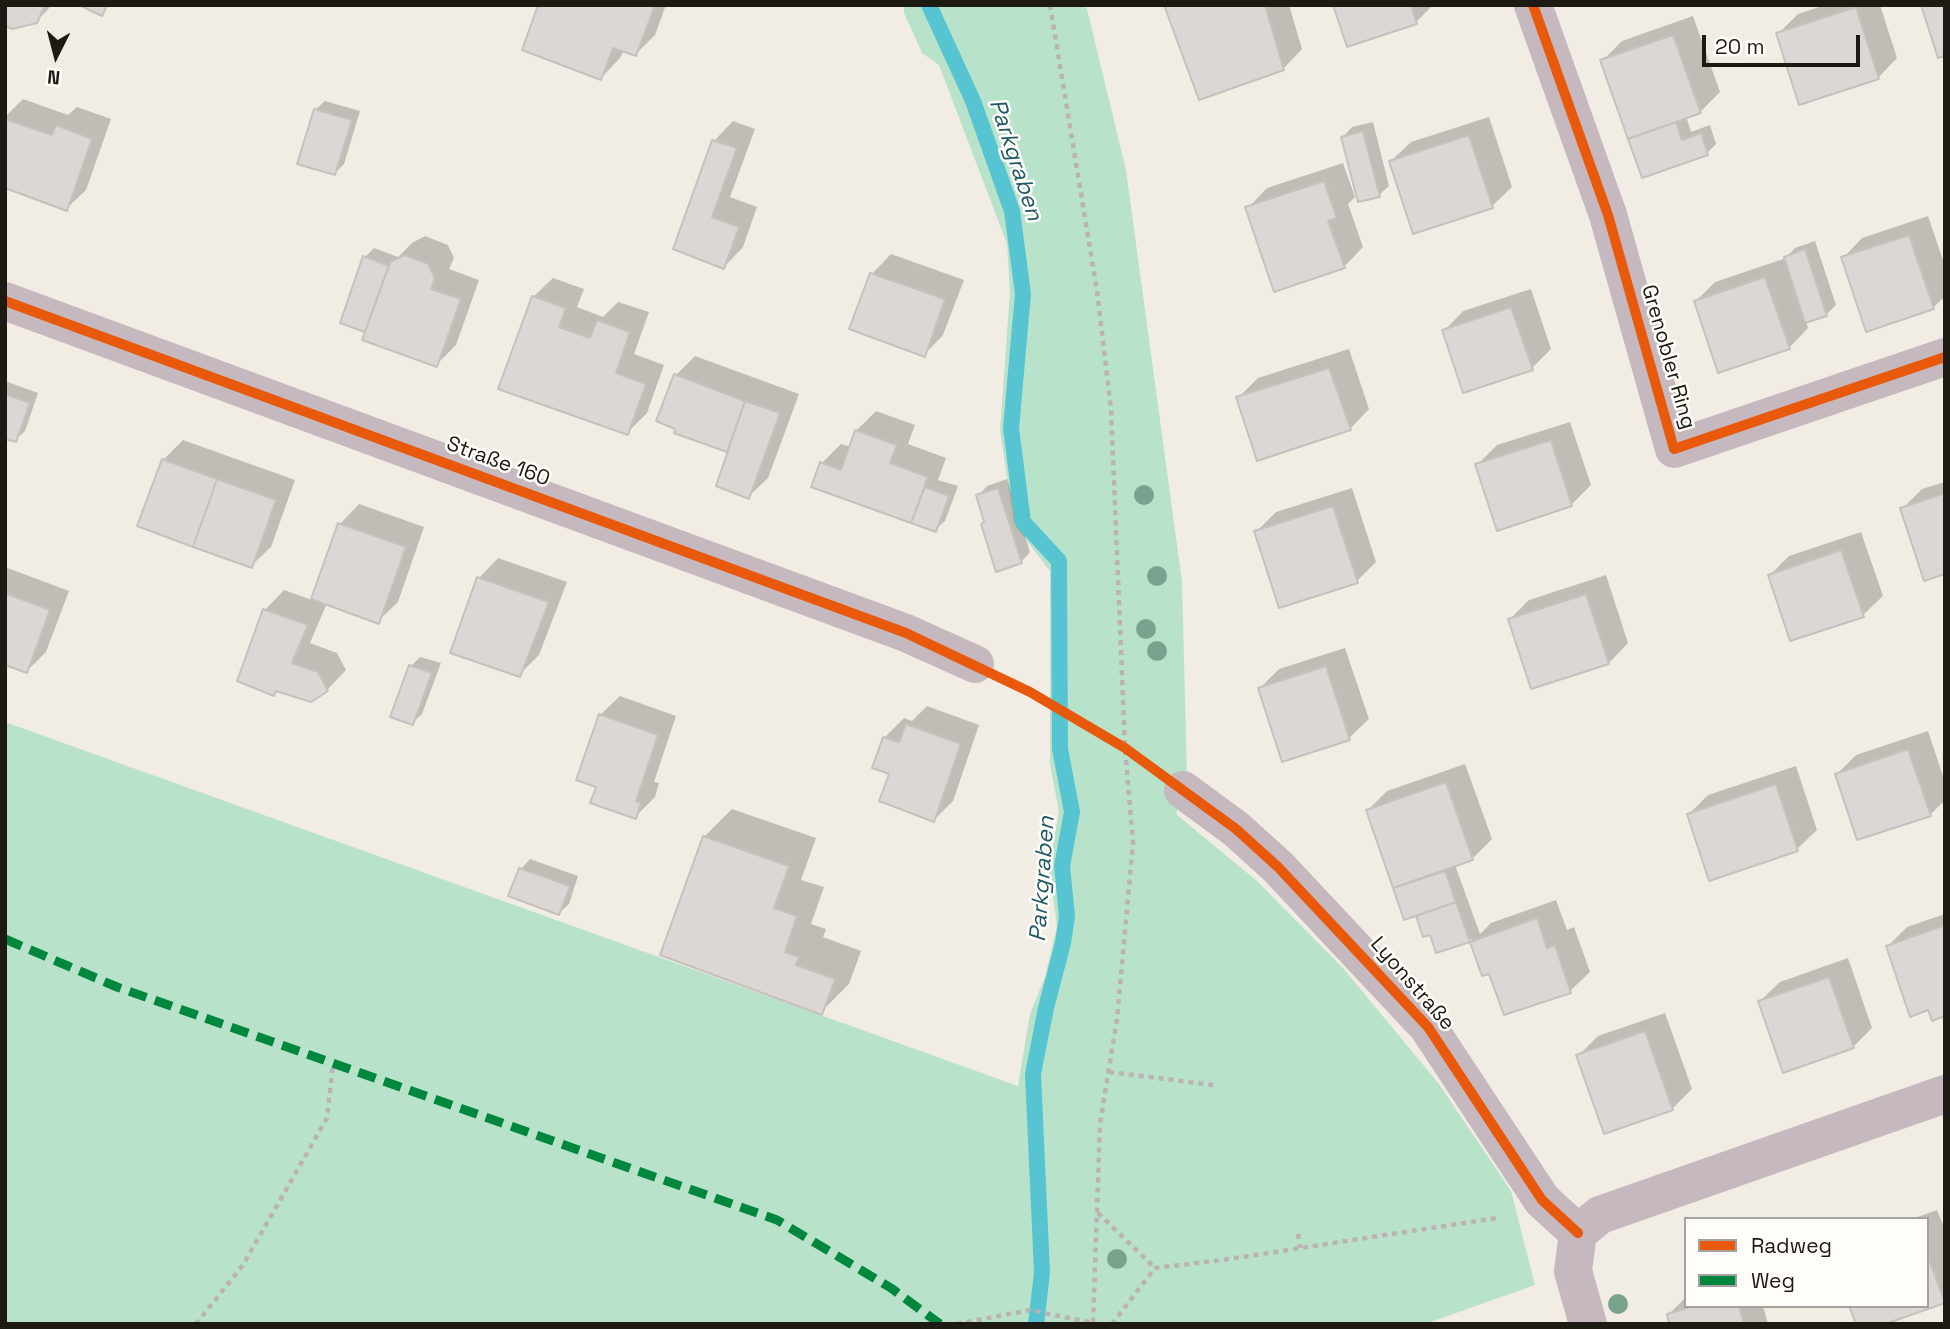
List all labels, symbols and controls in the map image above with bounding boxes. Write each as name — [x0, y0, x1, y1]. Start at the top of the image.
north arrow — [21, 21, 91, 91]
scale bar — [1705, 21, 1862, 65]
text: 20 m — [1715, 33, 1765, 60]
text: N — [46, 64, 61, 90]
water label: Parkgraben — [982, 96, 1048, 224]
street label: Grenobler Ring — [1635, 282, 1701, 432]
street label: Straße 160 — [443, 432, 553, 492]
water label: Parkgraben — [1025, 815, 1061, 943]
street label: Lyonstraße — [1364, 932, 1460, 1036]
legend — [1684, 1217, 1929, 1308]
text: Radweg — [1751, 1232, 1832, 1259]
text: Weg — [1751, 1267, 1795, 1294]

